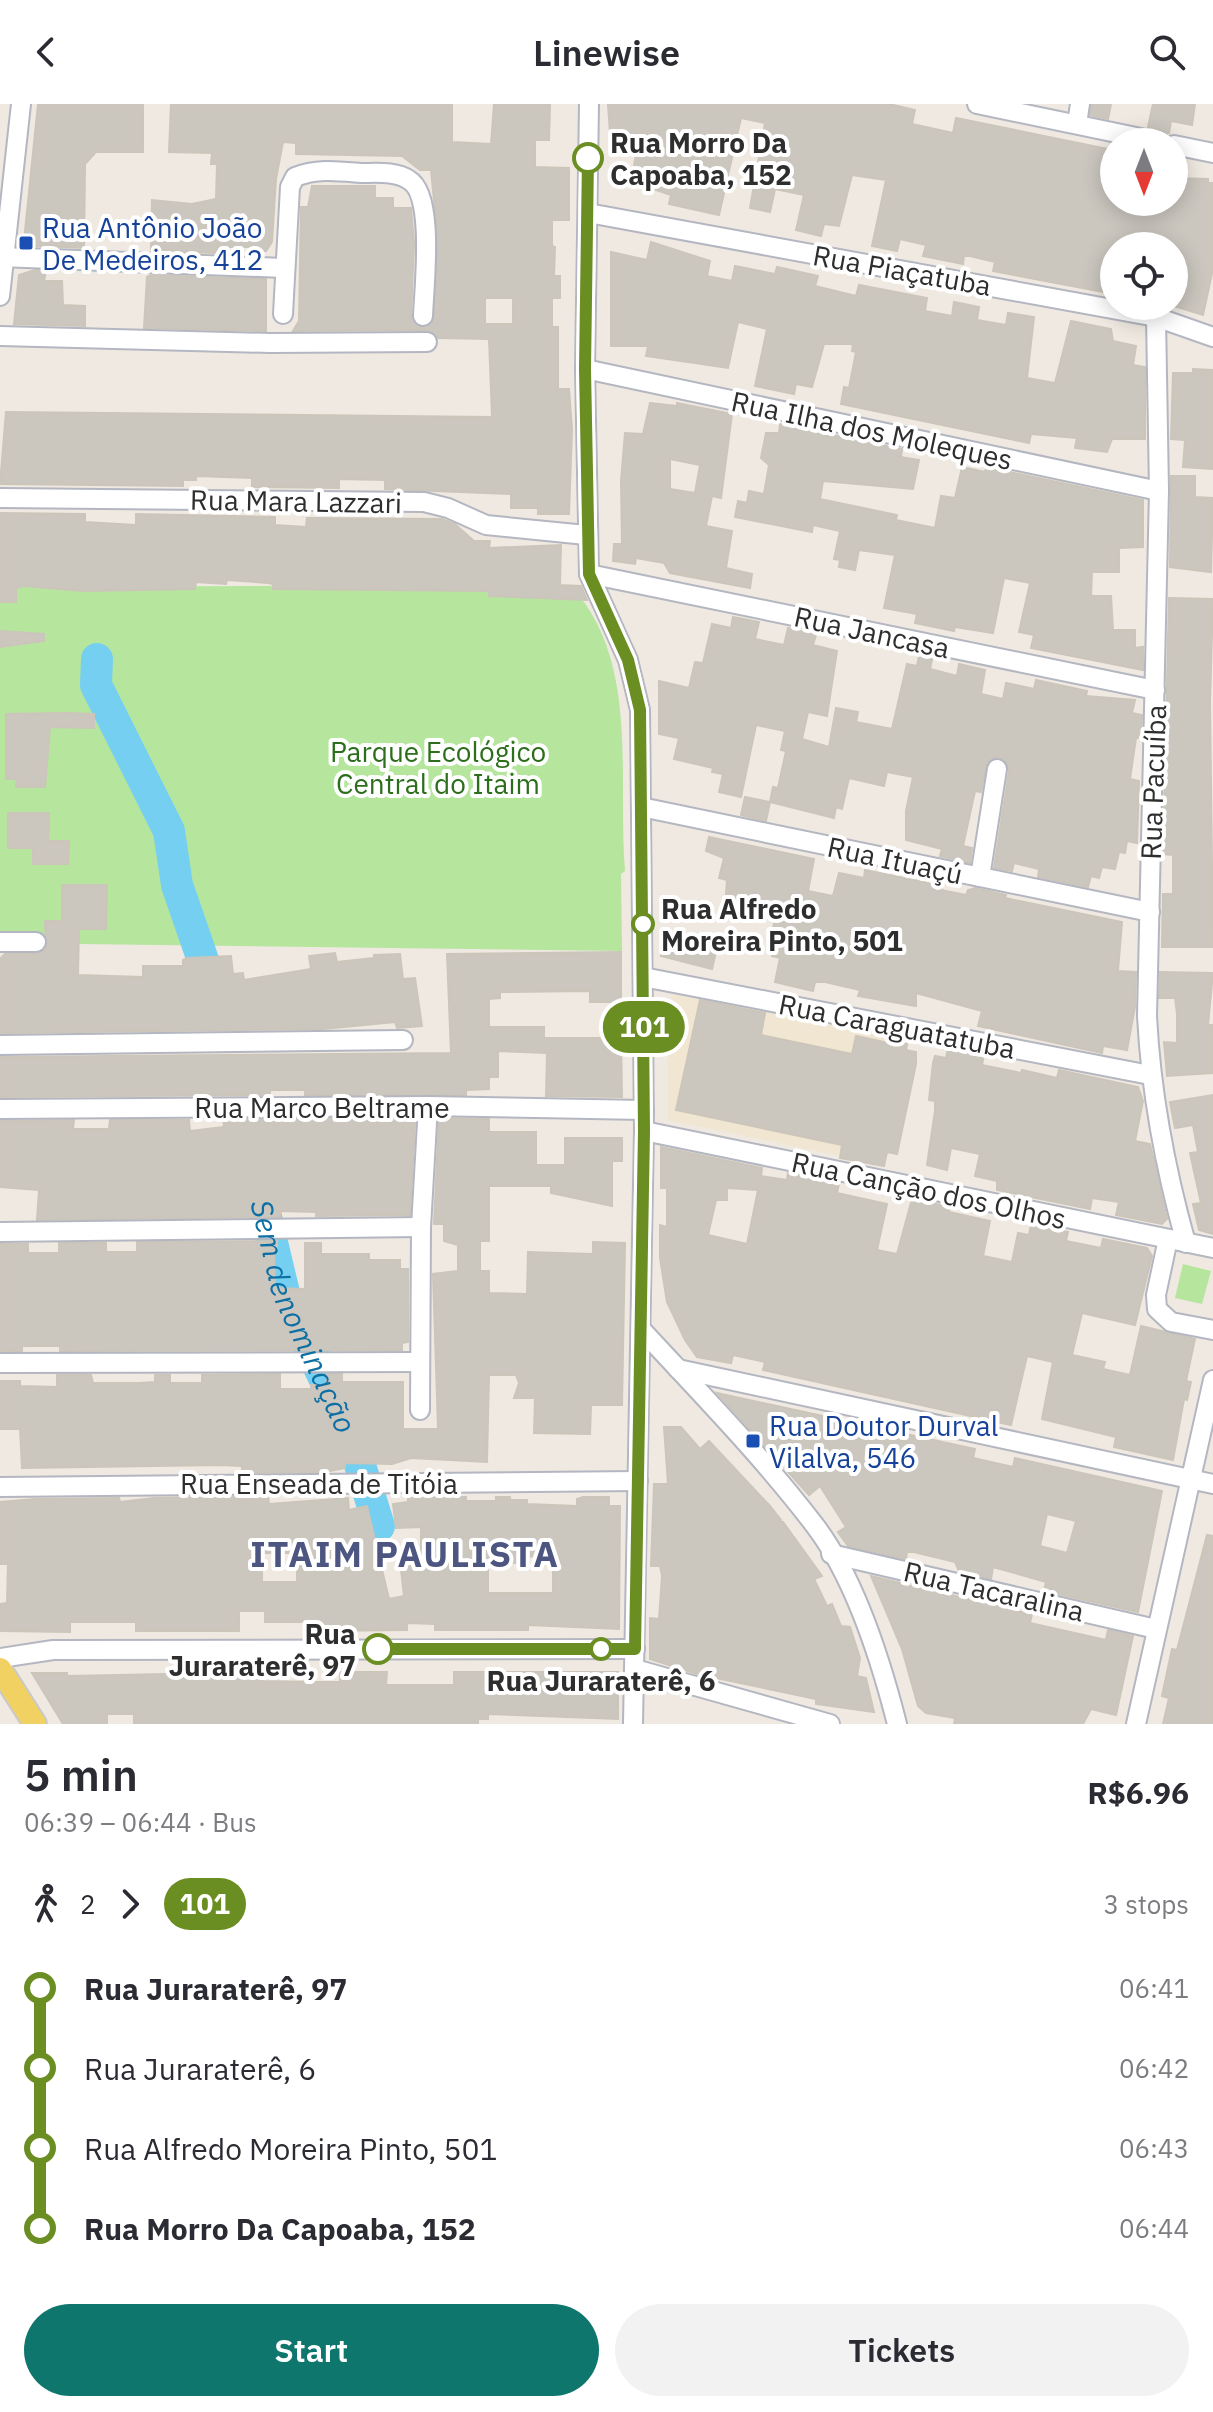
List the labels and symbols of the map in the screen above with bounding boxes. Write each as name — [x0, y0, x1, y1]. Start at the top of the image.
place label: Rua Morro Da Capoaba, 152 — [610, 124, 792, 193]
north arrow — [1100, 128, 1188, 216]
marker: Rua Morro Da Capoaba, 152 — [573, 143, 603, 173]
place label: Rua Antônio João De Medeiros, 412 — [42, 209, 263, 278]
marker: Rua Antônio João De Medeiros, 412 — [17, 234, 35, 252]
street label: Rua Piaçatuba — [810, 236, 994, 304]
street label: Rua Ilha dos Moleques — [728, 382, 1016, 478]
street label: Rua Mara Lazzari — [190, 481, 402, 521]
street label: Rua Jancasa — [791, 597, 953, 667]
street label: Rua Pacuíba — [1132, 704, 1174, 860]
park label: Parque Ecológico Central do Itaim — [330, 733, 546, 802]
street label: Rua Ituaçú — [824, 828, 966, 892]
place label: Rua Alfredo Moreira Pinto, 501 — [661, 890, 903, 959]
marker: Rua Alfredo Moreira Pinto, 501 — [632, 913, 654, 935]
street label: Rua Caraguatatuba — [776, 985, 1018, 1067]
line badge: 101 — [598, 1001, 690, 1053]
street label: Rua Marco Beltrame — [194, 1089, 450, 1126]
street label: Rua Canção dos Olhos — [788, 1143, 1070, 1237]
water label: Sem denominação — [243, 1196, 367, 1439]
place label: Rua Doutor Durval Vilalva, 546 — [769, 1407, 998, 1476]
marker: Rua Doutor Durval Vilalva, 546 — [744, 1432, 762, 1450]
street label: Rua Enseada de Titóia — [180, 1465, 458, 1502]
district label: ITAIM PAULISTA — [250, 1530, 560, 1577]
street label: Rua Tacaralina — [900, 1552, 1088, 1630]
place label: Rua Juraraterê, 97 — [168, 1615, 356, 1684]
marker: Rua Juraraterê, 97 — [363, 1634, 393, 1664]
marker: Rua Juraraterê, 6 — [590, 1638, 612, 1660]
place label: Rua Juraraterê, 6 — [487, 1662, 715, 1699]

